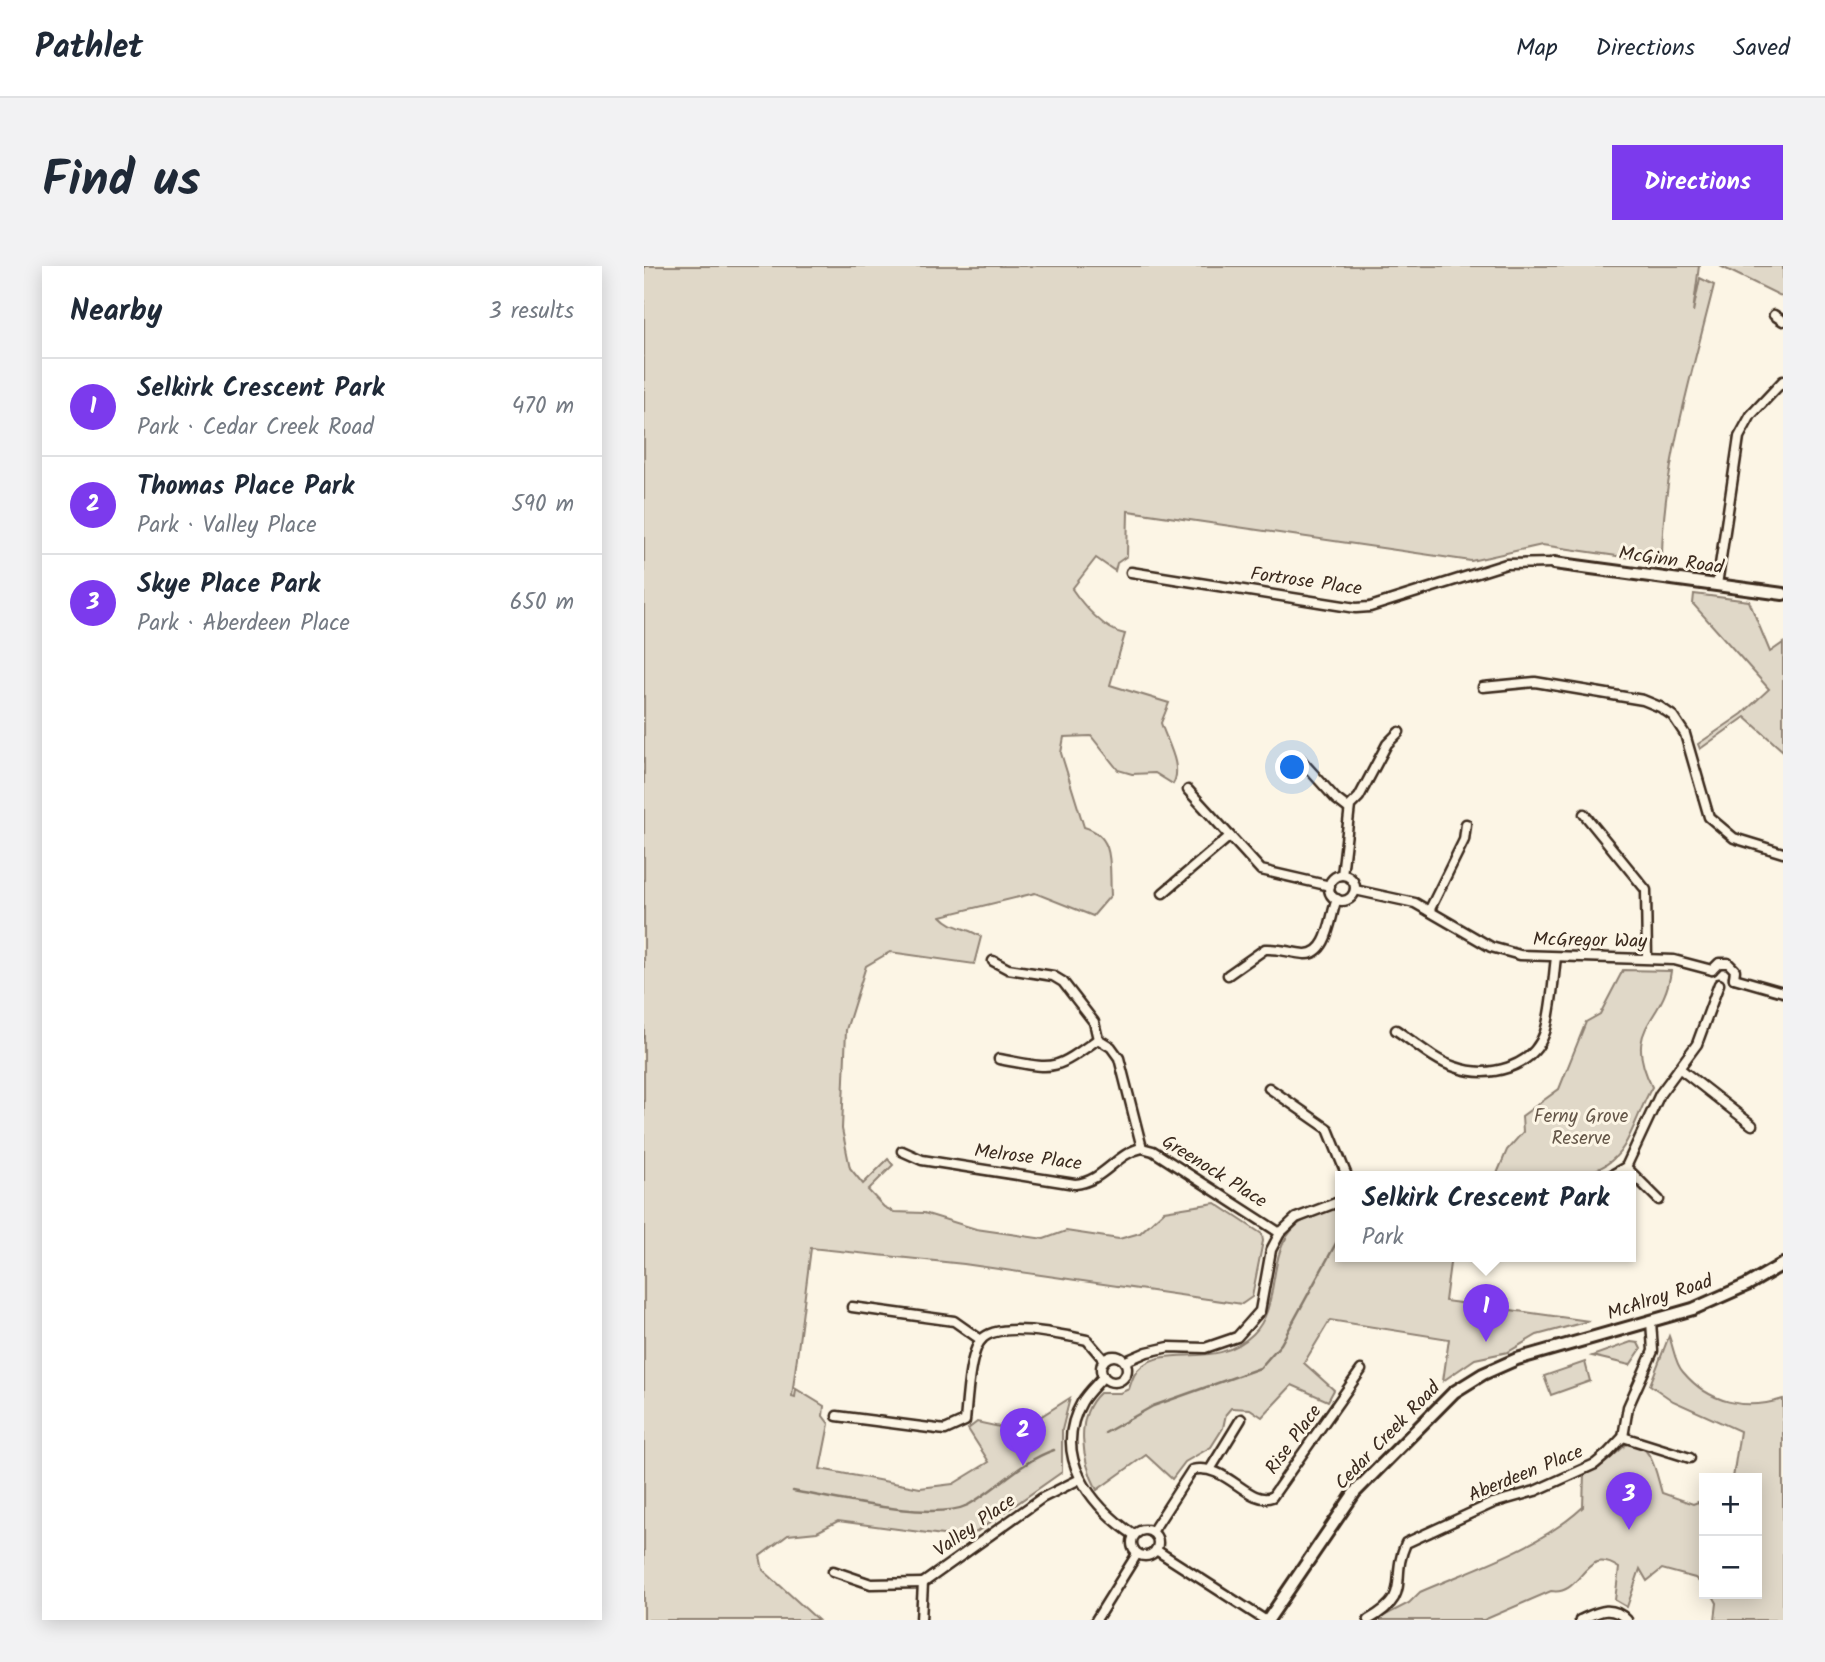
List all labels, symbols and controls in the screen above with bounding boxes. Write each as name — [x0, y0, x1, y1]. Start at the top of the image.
text: Pathlet — [35, 22, 143, 75]
text: Map — [1516, 29, 1558, 68]
text: Directions — [1596, 29, 1695, 68]
text: Saved — [1733, 29, 1790, 68]
text: Find us — [42, 143, 200, 221]
button: Directions — [1612, 145, 1783, 220]
text: Nearby — [70, 288, 162, 336]
text: 3 results — [488, 294, 574, 330]
text: Selkirk Crescent Park — [137, 368, 384, 410]
text: 1 — [90, 389, 96, 425]
text: 470 m — [512, 389, 574, 425]
text: Park · Cedar Creek Road — [137, 410, 374, 446]
text: Thomas Place Park — [137, 466, 354, 508]
text: 2 — [86, 487, 100, 523]
text: 590 m — [511, 487, 574, 523]
text: Park · Valley Place — [137, 508, 317, 544]
street label: McGinn Road — [1617, 539, 1726, 583]
street label: Fortrose Place — [1248, 559, 1364, 605]
text: Skye Place Park — [137, 564, 320, 606]
text: 3 — [87, 585, 99, 621]
text: 650 m — [510, 585, 574, 621]
text: Park · Aberdeen Place — [137, 606, 350, 642]
your location — [1275, 750, 1309, 784]
street label: McGregor Way — [1533, 925, 1648, 957]
park label: Ferny Grove Reserve — [1534, 1102, 1629, 1154]
street label: Greenock Place — [1155, 1128, 1273, 1217]
street label: Melrose Place — [972, 1137, 1084, 1180]
popup — [1335, 1171, 1636, 1262]
text: Selkirk Crescent Park — [1362, 1178, 1609, 1220]
text: Park — [1362, 1220, 1404, 1256]
street label: McAlroy Road — [1603, 1267, 1717, 1329]
pin: 1 — [1463, 1284, 1509, 1342]
street label: Cedar Creek Road — [1328, 1374, 1448, 1497]
street label: Rise Place — [1258, 1398, 1330, 1481]
pin: 2 — [1000, 1408, 1046, 1466]
street label: Aberdeen Place — [1464, 1437, 1588, 1511]
pin: 3 — [1606, 1472, 1652, 1530]
map controls — [1699, 1473, 1762, 1599]
button: + — [1699, 1473, 1762, 1536]
street label: Valley Place — [928, 1486, 1023, 1565]
button: − — [1699, 1536, 1762, 1599]

